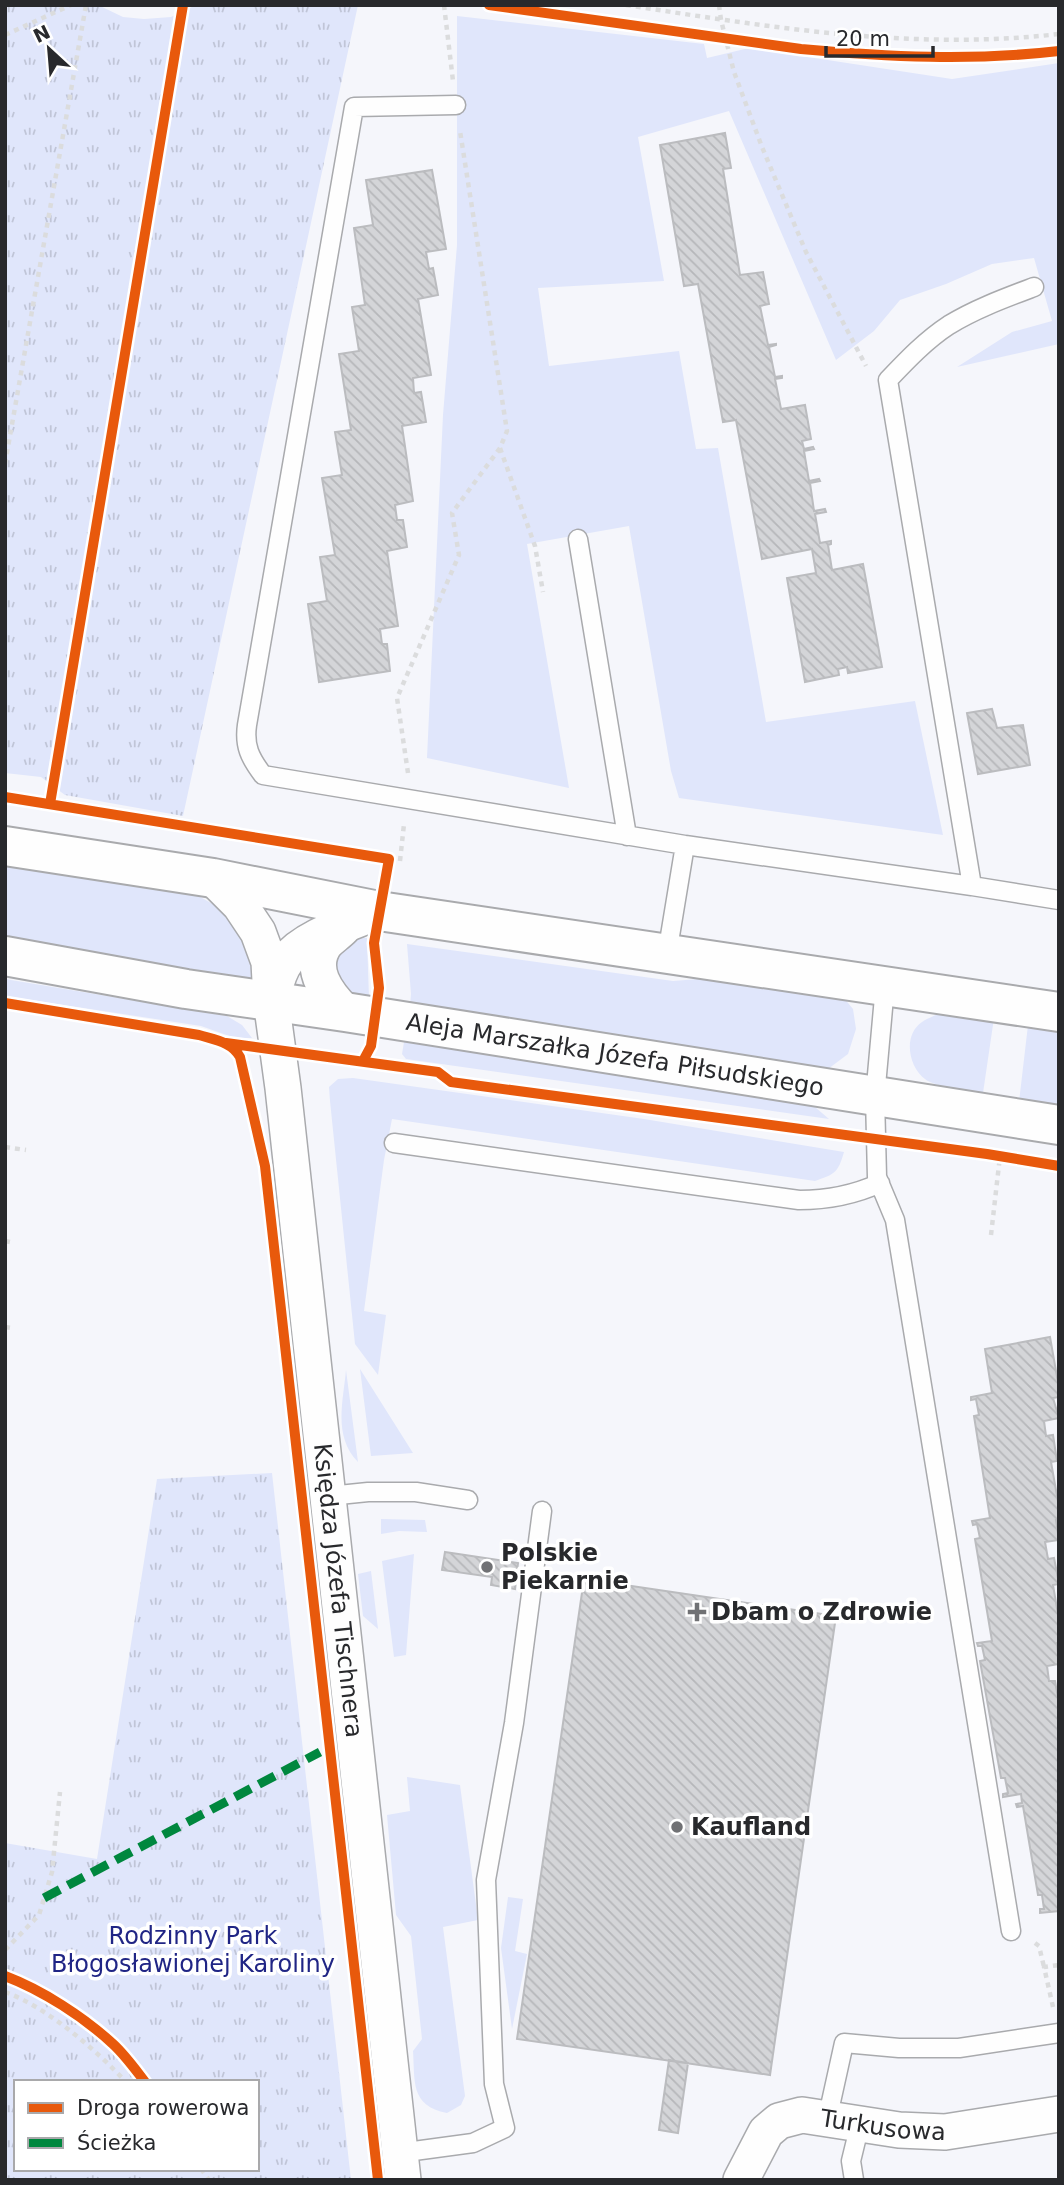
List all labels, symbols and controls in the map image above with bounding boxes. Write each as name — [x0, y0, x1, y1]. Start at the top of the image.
north arrow — [14, 14, 84, 84]
scale bar — [826, 14, 933, 58]
text: N — [30, 20, 54, 47]
text: 20 m — [836, 27, 890, 51]
street label: Aleja Marszałka Józefa Piłsudskiego — [404, 1008, 826, 1102]
street label: Księdza Józefa Tischnera — [308, 1442, 368, 1739]
place label: Polskie Piekarnie — [501, 1539, 629, 1595]
marker: Polskie Piekarnie — [479, 1559, 495, 1575]
place label: Dbam o Zdrowie — [711, 1598, 932, 1626]
marker: Dbam o Zdrowie — [689, 1604, 705, 1620]
place label: Kaufland — [691, 1813, 811, 1841]
marker: Kaufland — [669, 1819, 685, 1835]
park label: Rodzinny Park Błogosławionej Karoliny — [51, 1922, 335, 1978]
legend — [14, 2080, 259, 2171]
text: Droga rowerowa — [77, 2096, 249, 2120]
street label: Turkusowa — [818, 2104, 947, 2146]
text: Ścieżka — [77, 2130, 156, 2155]

